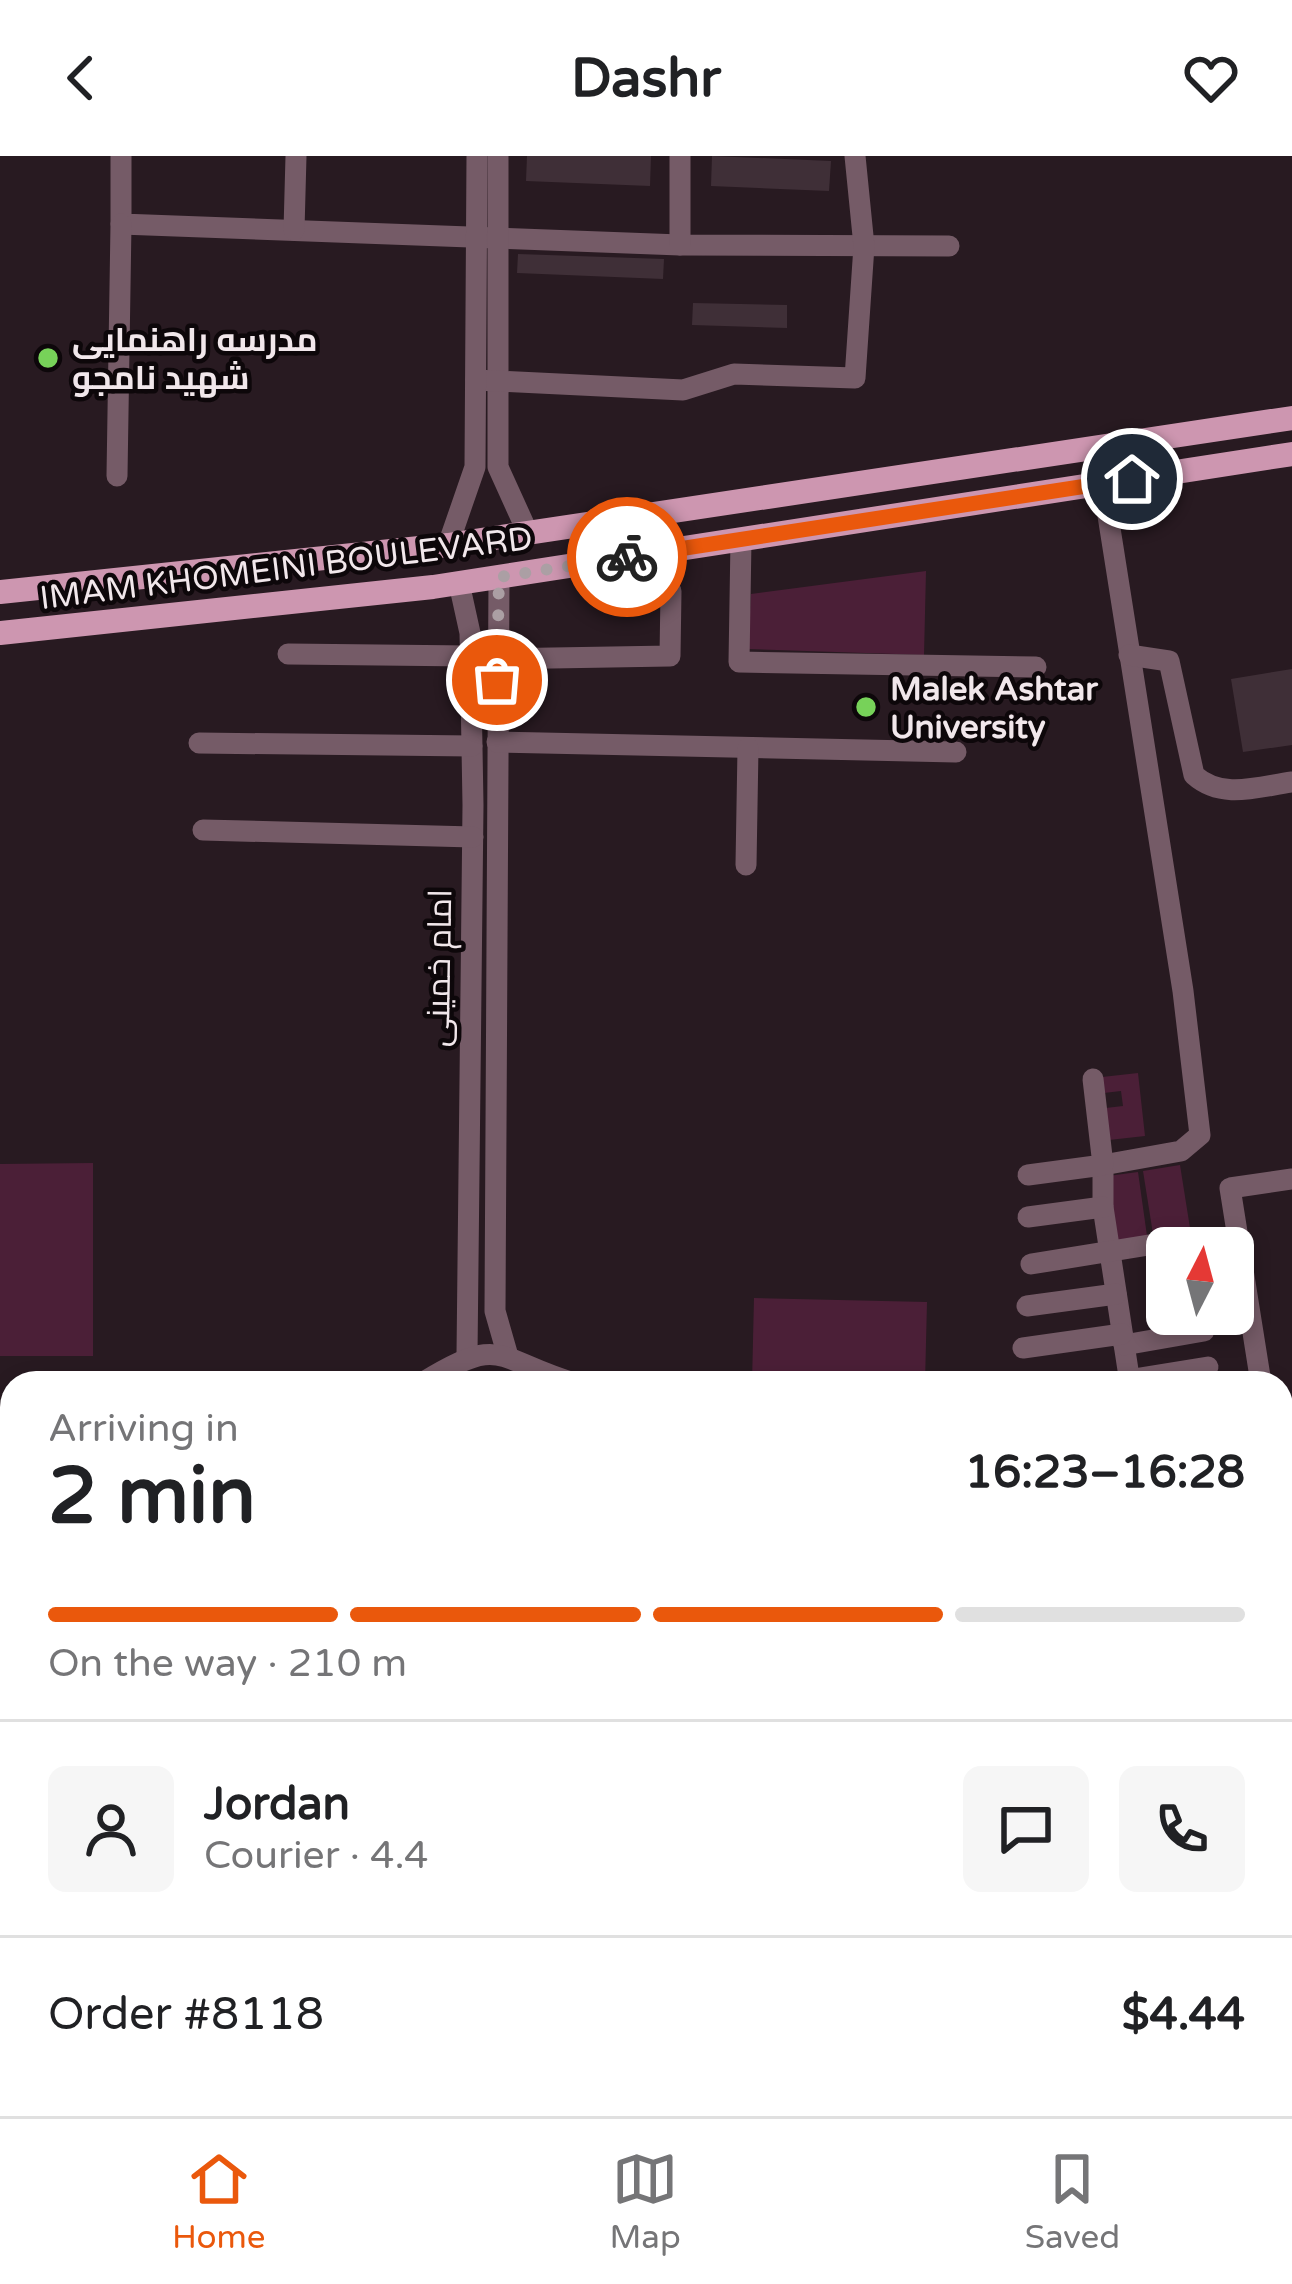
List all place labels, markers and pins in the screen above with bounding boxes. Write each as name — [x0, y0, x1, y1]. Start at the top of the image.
place label: مدرسه راهنمایی شهید نامجو — [72, 321, 318, 398]
marker: مدرسه راهنمایی شهید نامجو — [35, 345, 61, 371]
pin — [1081, 428, 1183, 530]
pin — [446, 629, 548, 731]
place label: Malek Ashtar University — [890, 670, 1098, 747]
marker: Malek Ashtar University — [853, 694, 879, 720]

